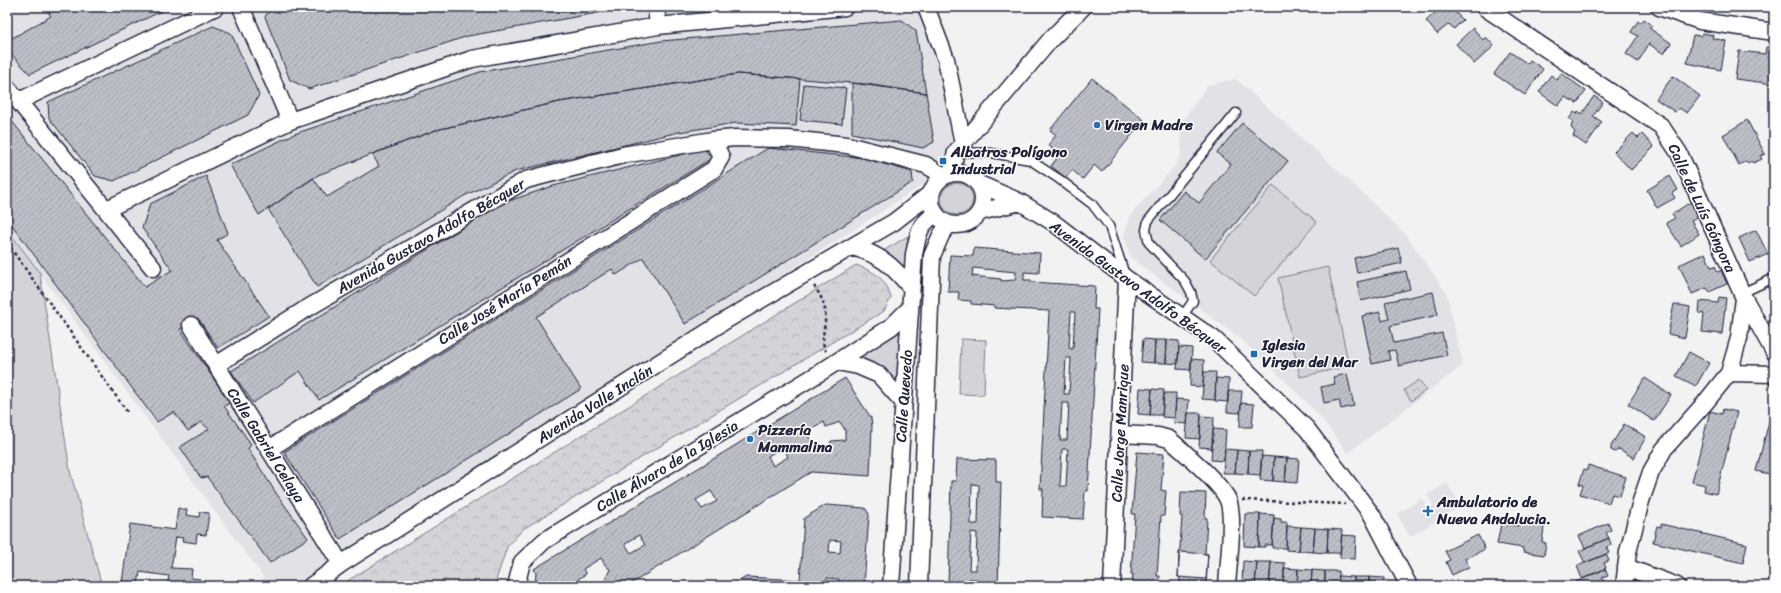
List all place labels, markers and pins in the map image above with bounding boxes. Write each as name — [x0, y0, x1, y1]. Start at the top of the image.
place label: Virgen Madre — [1105, 112, 1193, 138]
marker: Virgen Madre — [1092, 120, 1102, 130]
place label: Albatros Polígono Industrial — [950, 139, 1067, 182]
marker: Albatros Polígono Industrial — [938, 156, 948, 166]
place label: Iglesia Virgen del Mar — [1261, 332, 1360, 375]
marker: Iglesia Virgen del Mar — [1249, 349, 1259, 359]
place label: Pizzería Mammalina — [757, 417, 833, 460]
marker: Pizzería Mammalina — [745, 434, 755, 444]
place label: Ambulatorio de Nueva Andalucia. — [1436, 489, 1551, 532]
marker: Ambulatorio de Nueva Andalucia. — [1422, 505, 1434, 517]

